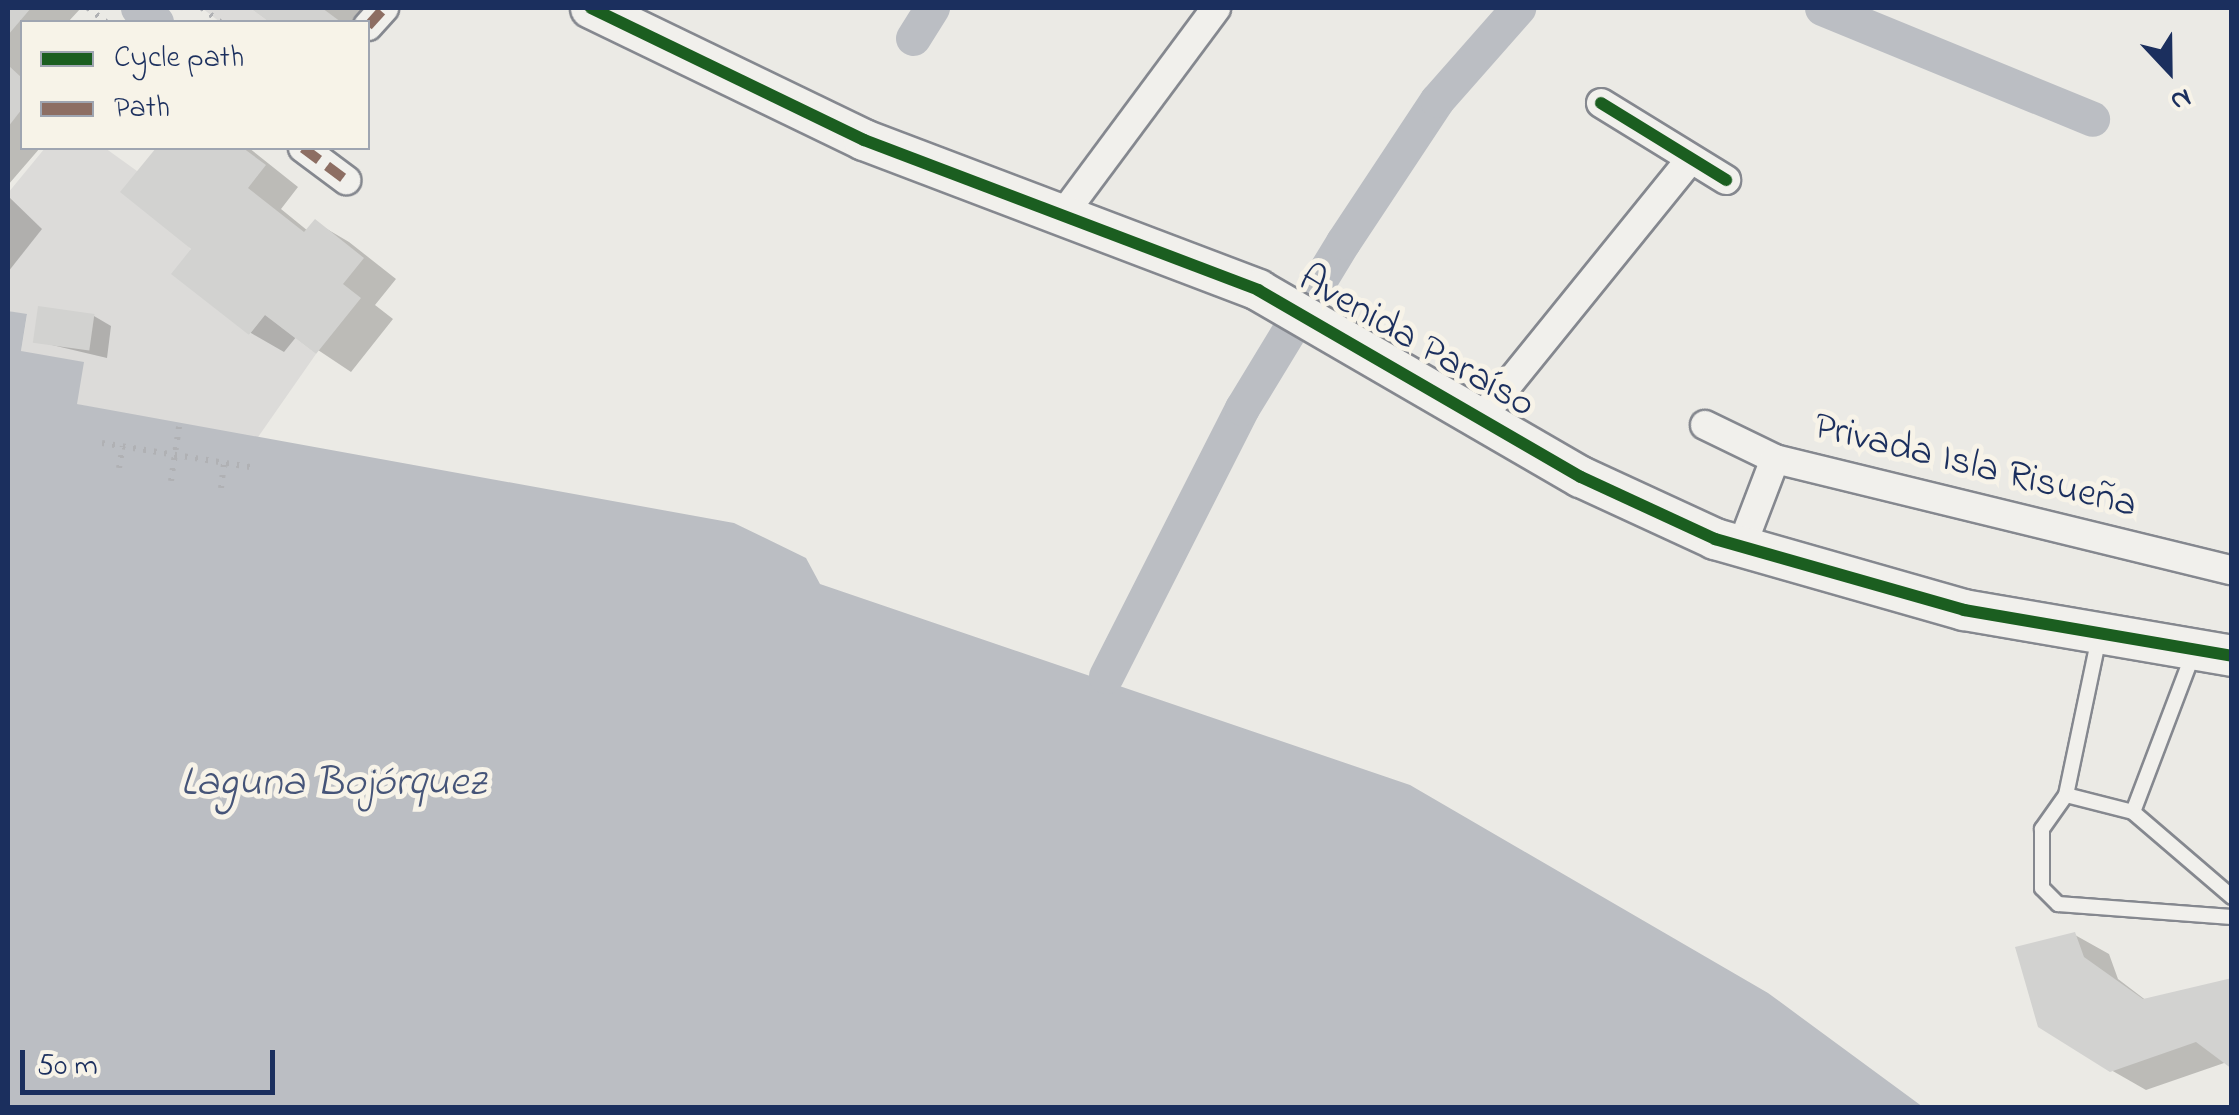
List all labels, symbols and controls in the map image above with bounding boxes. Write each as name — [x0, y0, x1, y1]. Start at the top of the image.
legend — [20, 20, 370, 150]
north arrow — [2119, 20, 2219, 120]
text: Cycle path — [114, 37, 244, 81]
text: N — [2164, 76, 2197, 121]
text: Path — [114, 87, 170, 131]
street label: Avenida Paraíso — [1289, 256, 1543, 430]
street label: Privada Isla Risueña — [1808, 404, 2142, 530]
water label: Laguna Bojórquez — [180, 759, 486, 809]
scale bar — [25, 1030, 280, 1092]
text: 50 m — [37, 1045, 98, 1089]

